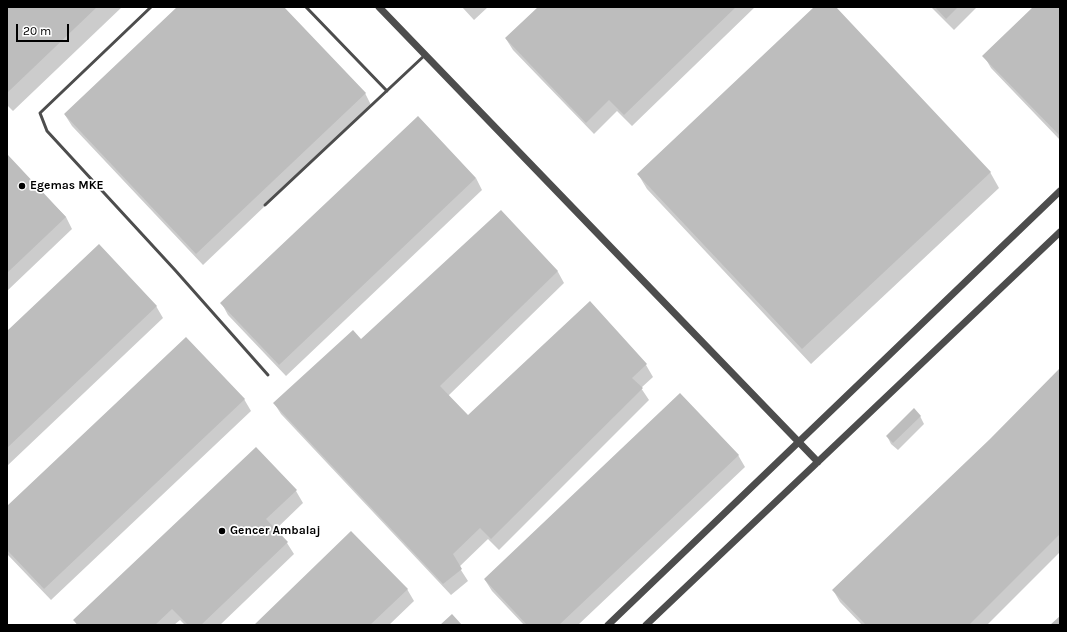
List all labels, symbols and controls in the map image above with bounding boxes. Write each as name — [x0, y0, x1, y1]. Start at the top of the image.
scale bar — [18, 16, 71, 42]
text: 20 m — [23, 24, 51, 38]
place label: Egemas MKE — [30, 179, 104, 193]
marker: Egemas MKE — [17, 181, 27, 191]
place label: Gencer Ambalaj — [230, 524, 320, 538]
marker: Gencer Ambalaj — [217, 526, 227, 536]

